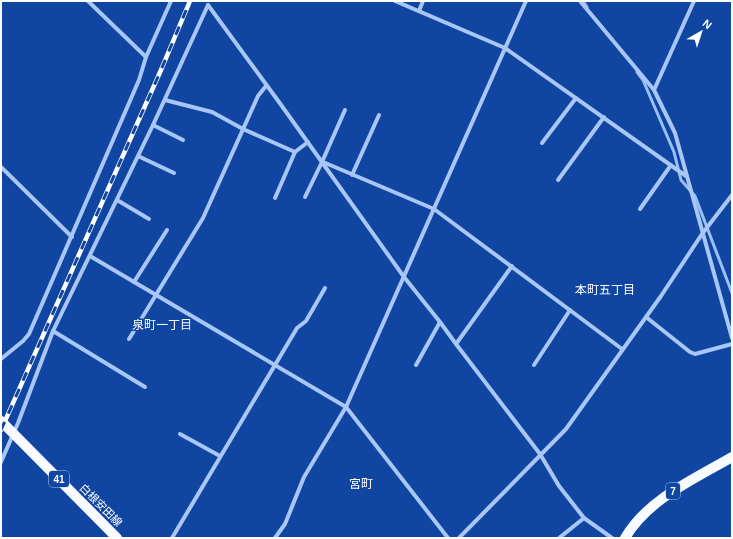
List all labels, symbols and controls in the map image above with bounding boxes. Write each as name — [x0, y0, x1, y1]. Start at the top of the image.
north arrow — [681, 12, 721, 52]
text: N — [700, 17, 714, 31]
district label: 本町五丁目 — [575, 283, 635, 297]
district label: 泉町一丁目 — [132, 318, 192, 332]
road number: 41 — [49, 471, 69, 487]
district label: 宮町 — [349, 477, 373, 491]
street label: 白根安田線 — [77, 481, 125, 529]
road number: 7 — [666, 483, 680, 499]

